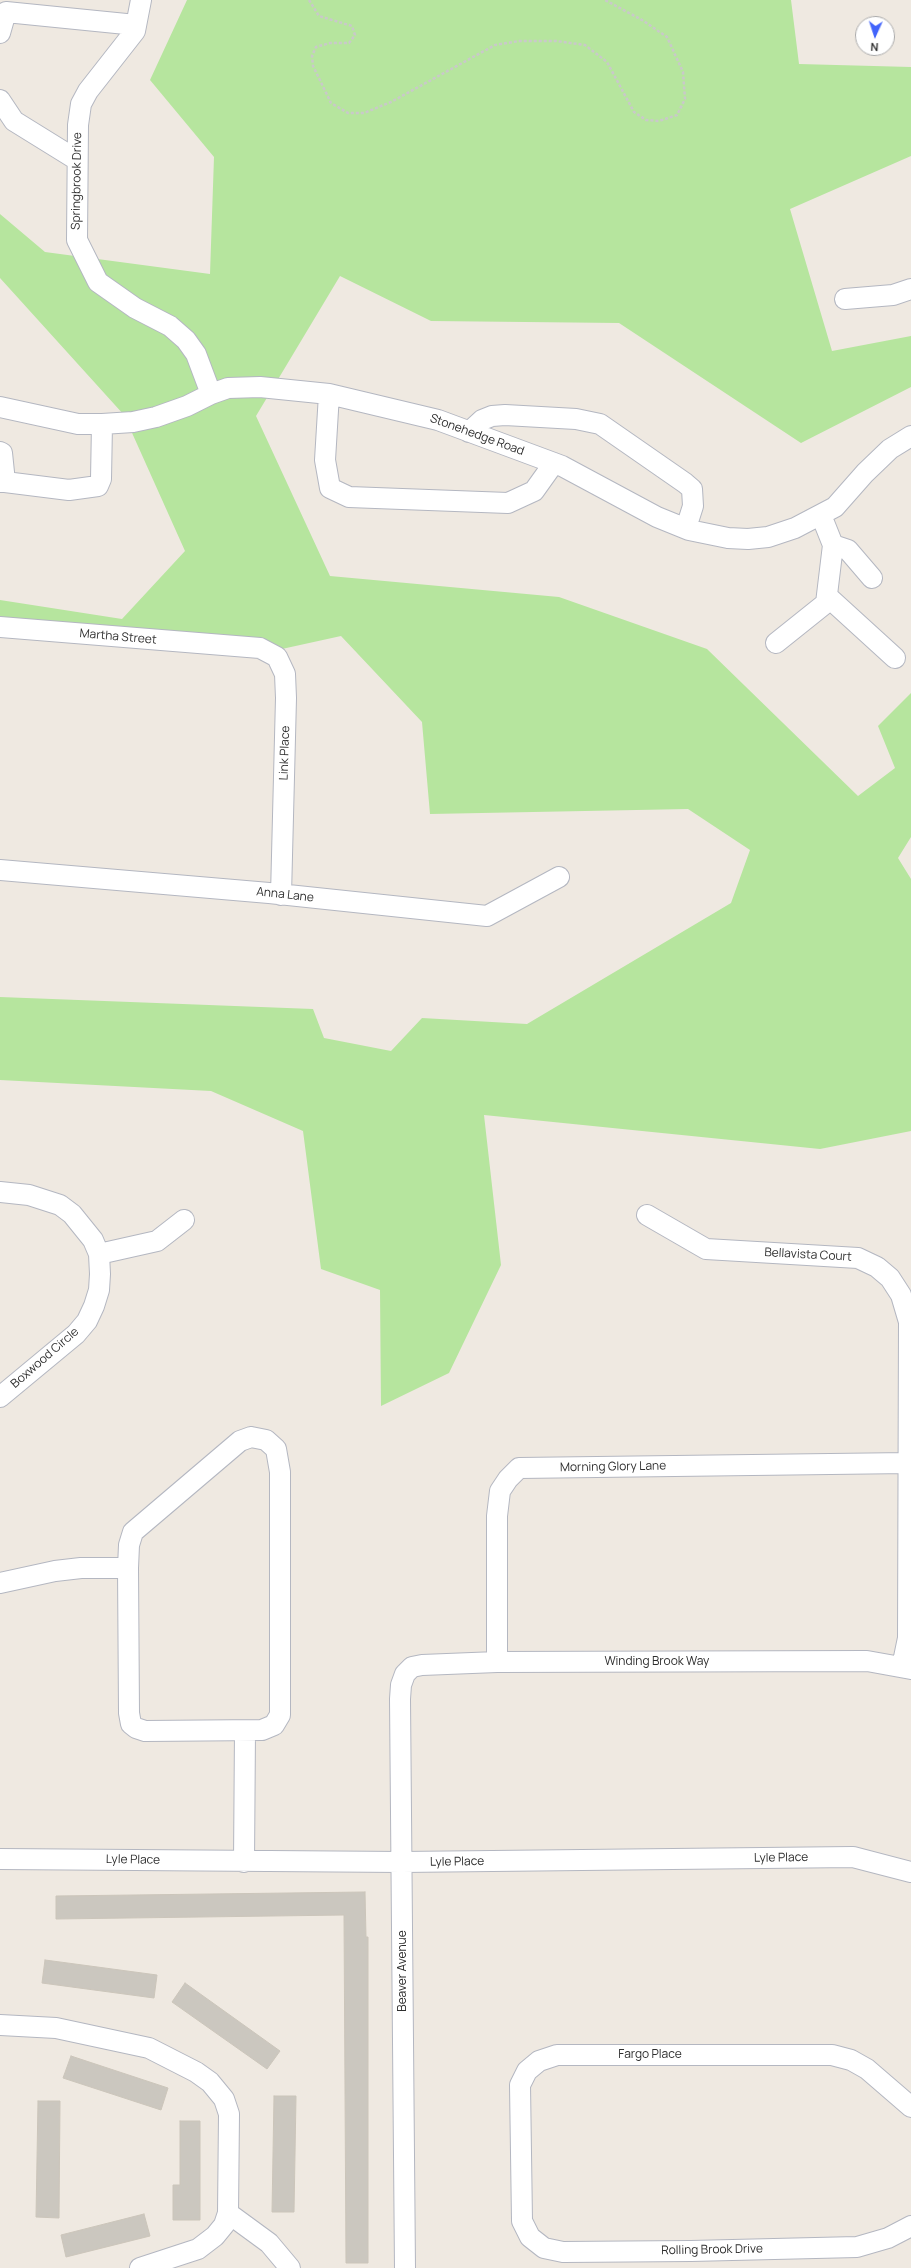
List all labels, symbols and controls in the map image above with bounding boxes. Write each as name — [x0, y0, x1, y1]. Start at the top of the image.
north arrow — [855, 16, 895, 56]
text: N — [870, 40, 879, 55]
street label: Springbrook Drive — [69, 132, 85, 230]
street label: Stonehedge Road — [428, 411, 526, 459]
street label: Martha Street — [79, 626, 157, 648]
street label: Link Place — [277, 725, 293, 781]
street label: Anna Lane — [255, 885, 315, 905]
street label: Bellavista Court — [764, 1246, 852, 1264]
street label: Boxwood Circle — [8, 1325, 82, 1391]
street label: Morning Glory Lane — [560, 1459, 666, 1475]
street label: Winding Brook Way — [605, 1655, 709, 1669]
street label: Lyle Place — [754, 1850, 808, 1866]
street label: Lyle Place — [106, 1852, 160, 1868]
street label: Lyle Place — [430, 1854, 484, 1870]
street label: Beaver Avenue — [396, 1930, 410, 2012]
street label: Fargo Place — [618, 2048, 682, 2062]
street label: Rolling Brook Drive — [661, 2242, 763, 2258]

